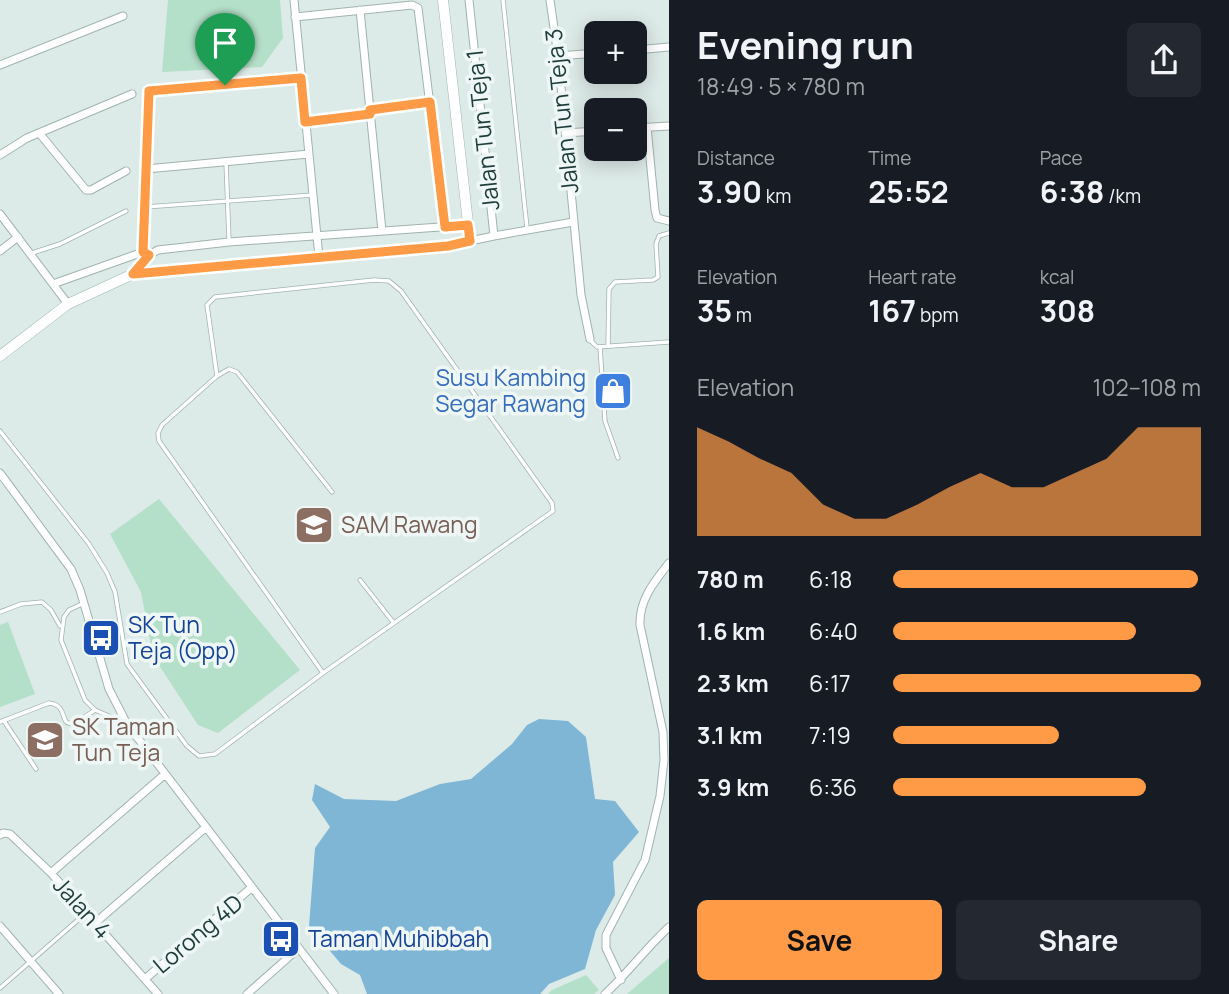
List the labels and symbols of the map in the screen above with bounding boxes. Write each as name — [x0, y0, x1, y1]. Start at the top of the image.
pin — [195, 13, 255, 85]
street label: Jalan Tun Teja 3 — [536, 27, 586, 195]
street label: Jalan Tun Teja 1 — [458, 48, 506, 212]
place label: Susu Kambing Segar Rawang — [435, 361, 586, 419]
shop icon: Susu Kambing Segar Rawang — [592, 370, 634, 412]
school or university icon: SAM Rawang — [293, 504, 335, 546]
place label: SAM Rawang — [341, 508, 478, 540]
place label: SK Tun Teja (Opp) — [128, 608, 238, 666]
bus stop icon: SK Tun Teja (Opp) — [80, 617, 122, 659]
place label: SK Taman Tun Teja — [72, 710, 175, 768]
school or university icon: SK Taman Tun Teja — [24, 719, 66, 761]
street label: Jalan 4 — [46, 869, 119, 945]
street label: Lorong 4D — [146, 886, 249, 980]
bus stop icon: Taman Muhibbah — [260, 918, 302, 960]
place label: Taman Muhibbah — [308, 922, 489, 954]

